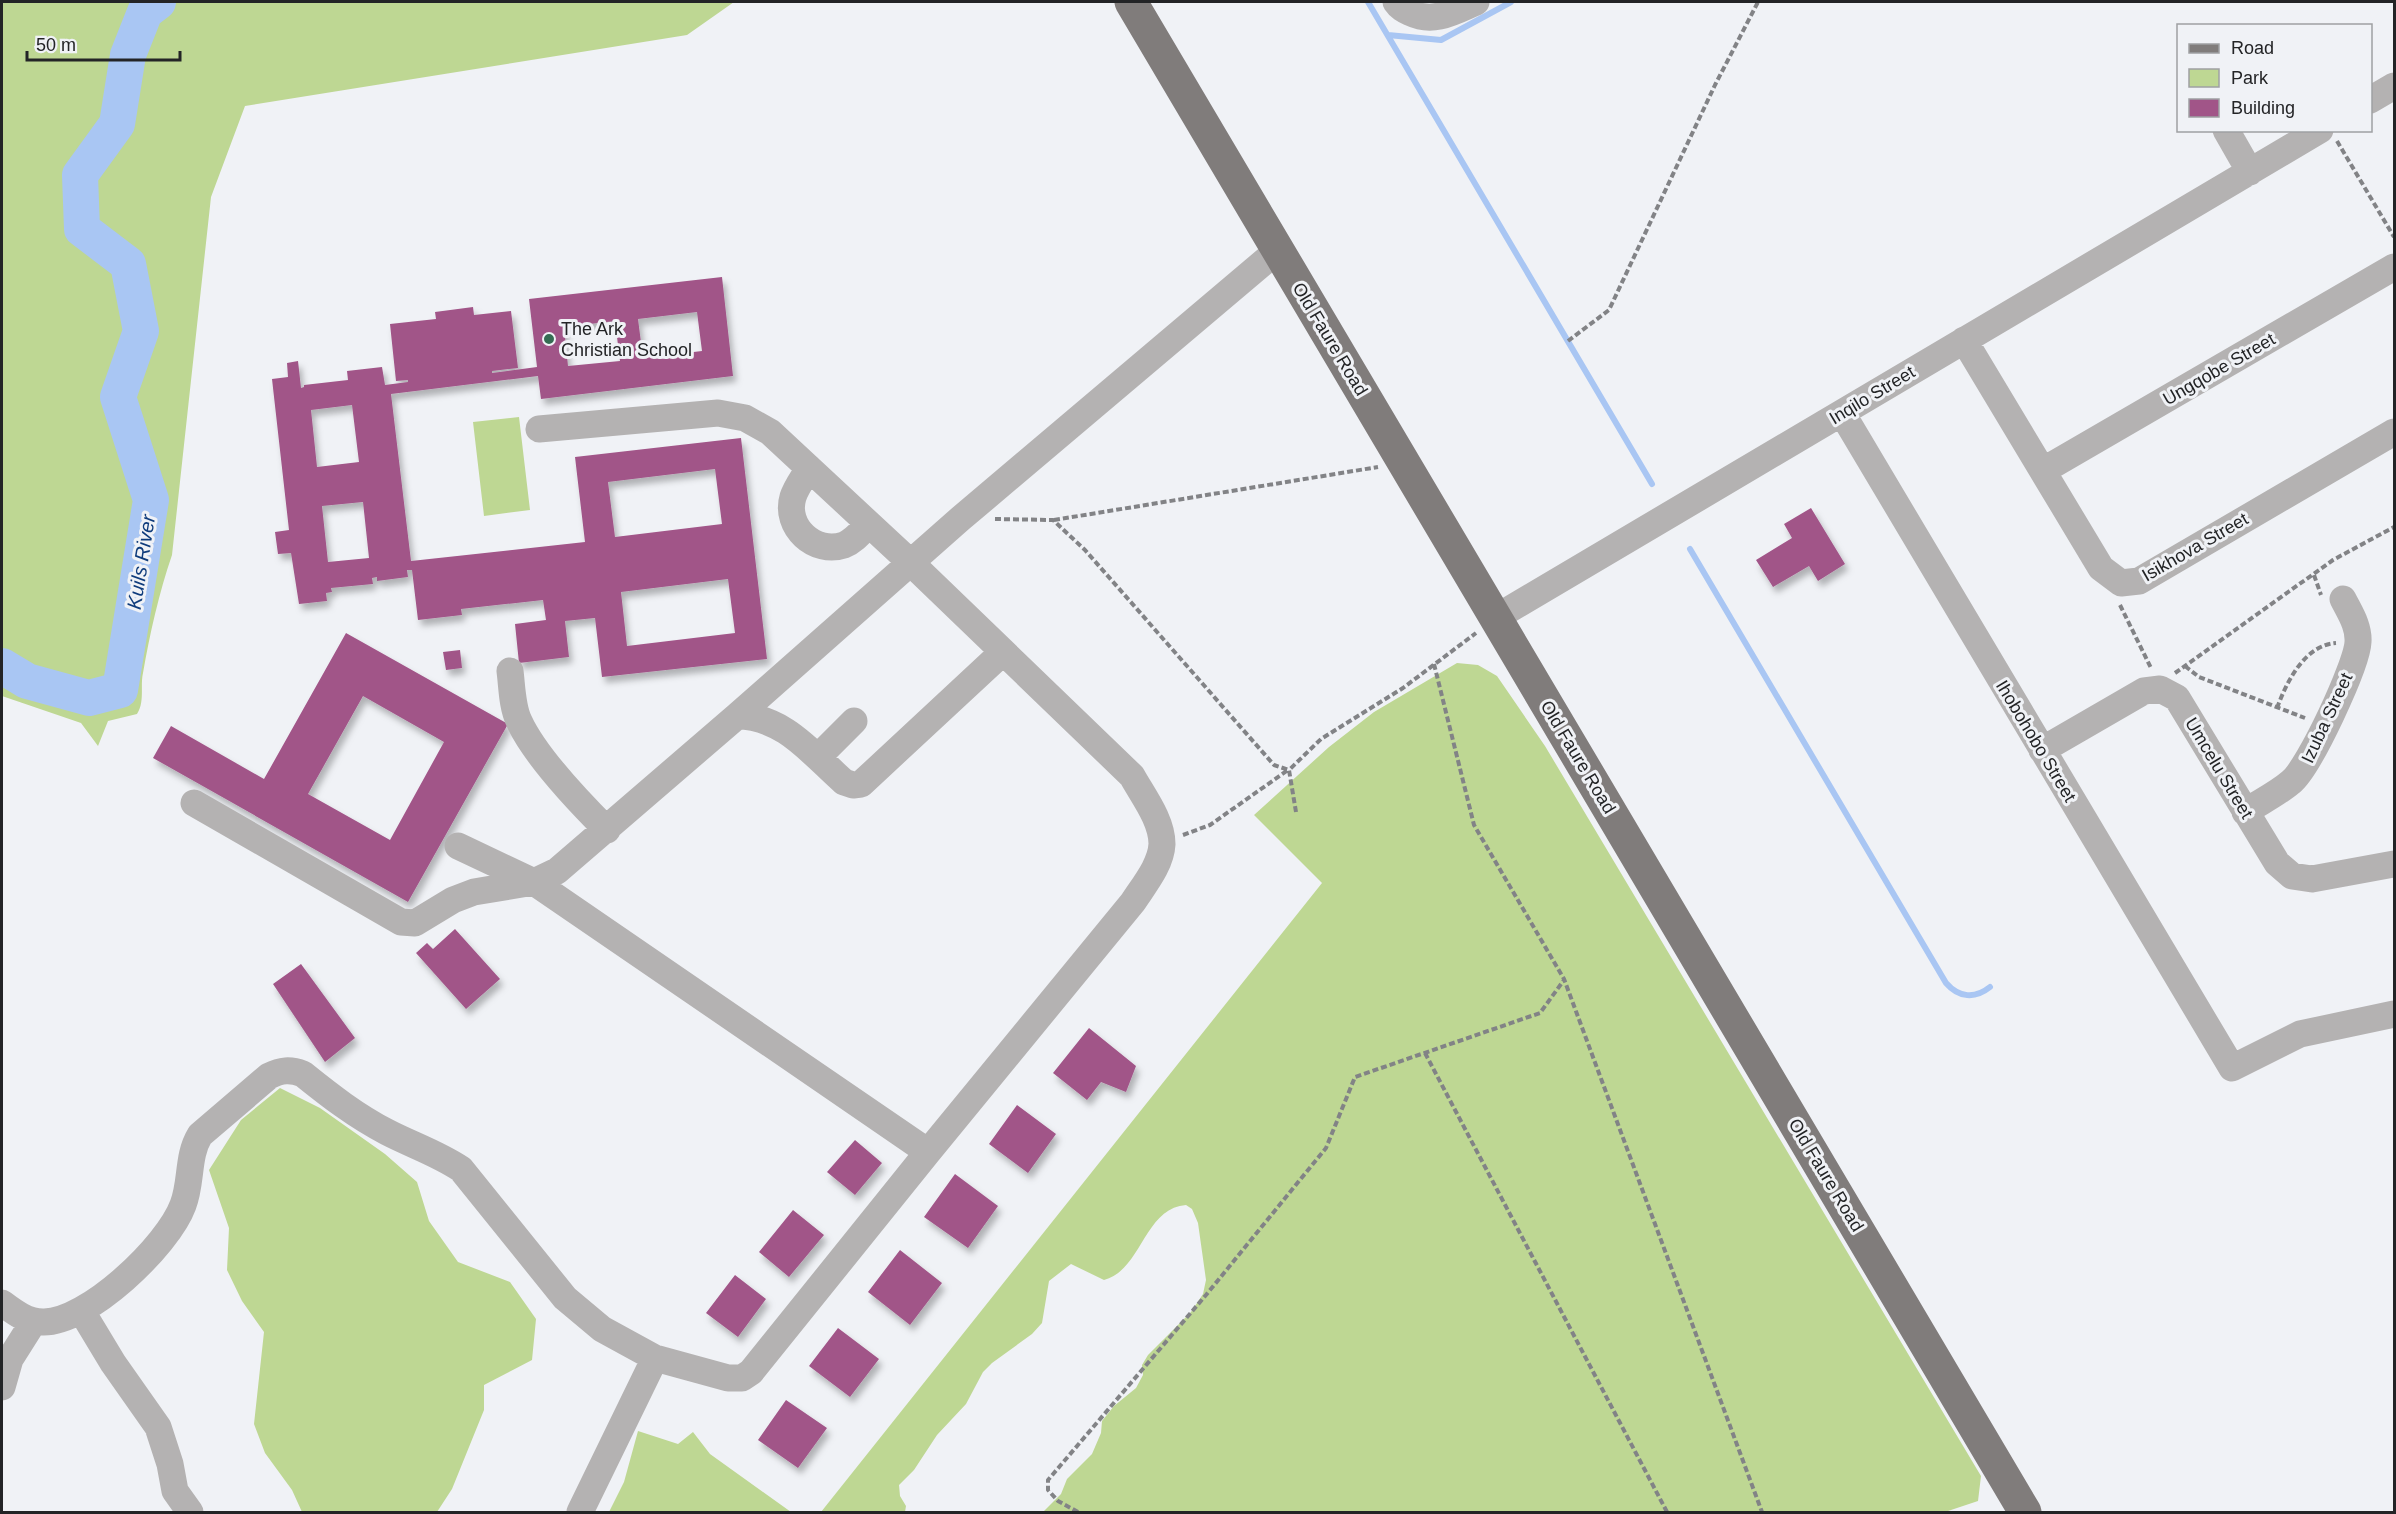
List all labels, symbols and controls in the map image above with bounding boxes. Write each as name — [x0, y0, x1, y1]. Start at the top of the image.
scale bar — [27, 24, 180, 62]
legend — [2177, 24, 2372, 132]
text: 50 m — [36, 35, 76, 55]
text: Road — [2231, 38, 2274, 58]
text: Park — [2231, 68, 2269, 88]
text: Building — [2231, 98, 2295, 118]
street label: Old Faure Road — [1288, 279, 1372, 399]
place label: The Ark Christian School — [561, 319, 692, 360]
street label: Ungqobe Street — [2159, 329, 2279, 409]
marker: The Ark Christian School — [542, 332, 556, 346]
street label: Inqilo Street — [1826, 362, 1918, 428]
street label: Isikhova Street — [2138, 509, 2252, 585]
water label: Kuils River — [123, 512, 160, 611]
street label: Izuba Street — [2297, 670, 2357, 766]
street label: Ihobohobo Street — [1992, 677, 2080, 805]
street label: Old Faure Road — [1536, 697, 1620, 817]
street label: Umcelu Street — [2181, 714, 2257, 822]
street label: Old Faure Road — [1784, 1115, 1868, 1235]

